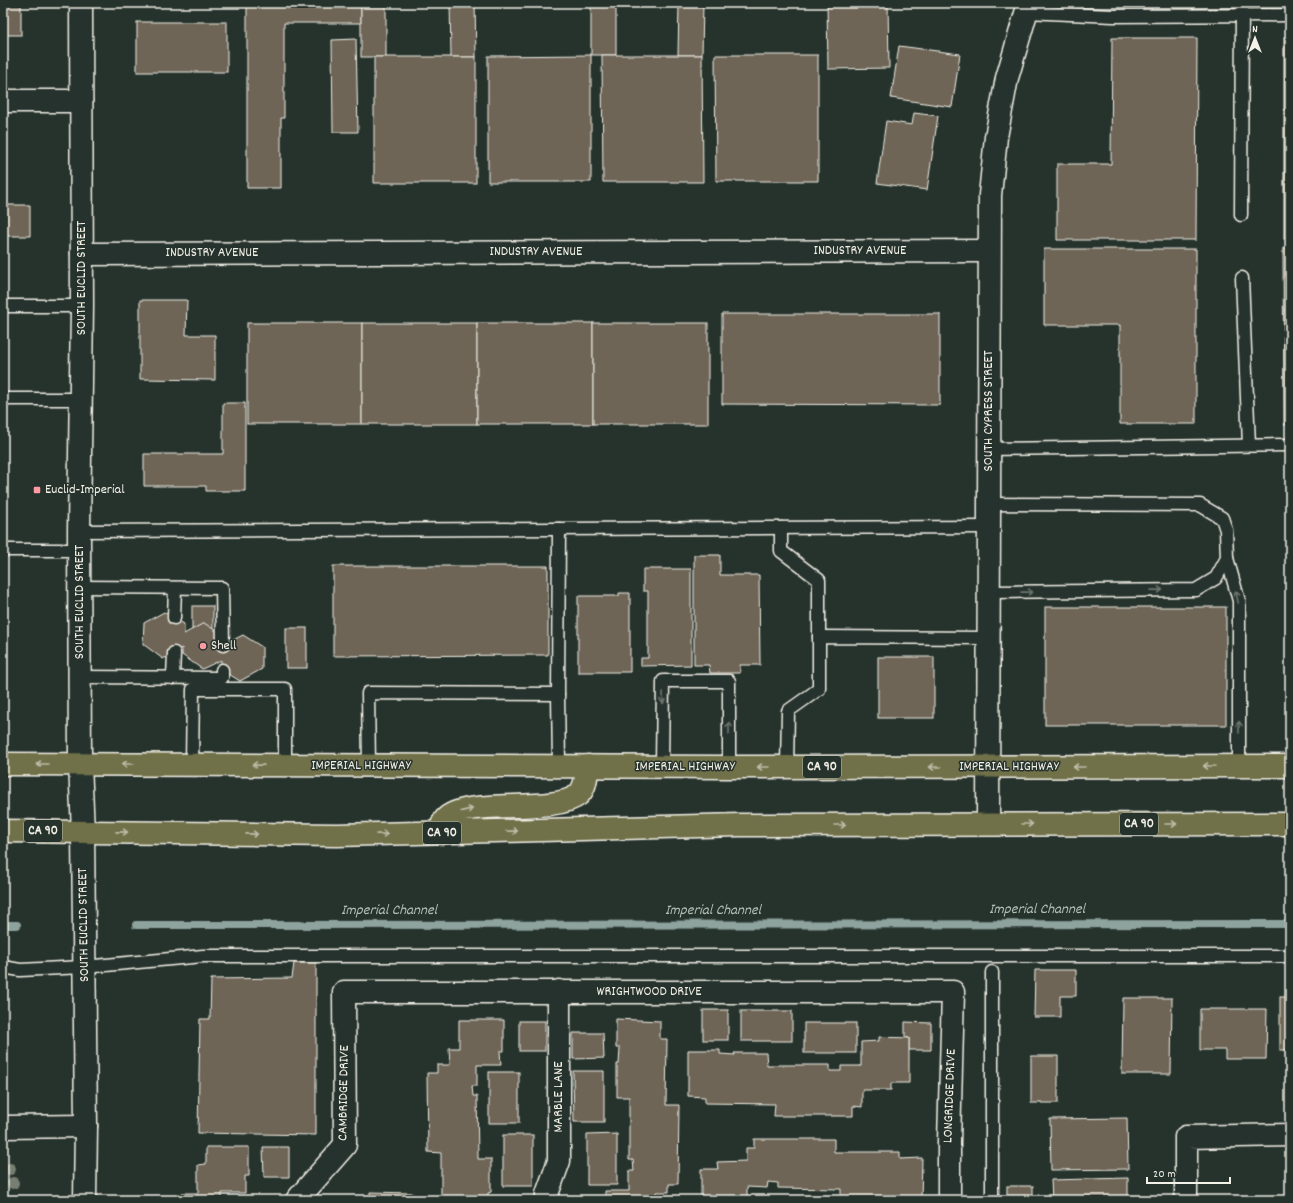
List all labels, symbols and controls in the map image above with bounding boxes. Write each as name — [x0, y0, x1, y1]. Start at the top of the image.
north arrow — [1235, 18, 1275, 58]
text: N — [1252, 22, 1258, 38]
street label: SOUTH EUCLID STREET — [72, 220, 92, 335]
street label: INDUSTRY AVENUE — [814, 241, 907, 261]
street label: INDUSTRY AVENUE — [490, 242, 583, 262]
street label: INDUSTRY AVENUE — [166, 243, 259, 263]
street label: SOUTH CYPRESS STREET — [979, 350, 999, 471]
place label: Euclid-Imperial — [45, 480, 125, 500]
marker: Euclid-Imperial — [32, 485, 42, 495]
street label: SOUTH EUCLID STREET — [70, 544, 90, 659]
one-way arrow — [1150, 586, 1163, 594]
one-way arrow — [1020, 588, 1033, 596]
one-way arrow — [1233, 591, 1241, 604]
place label: Shell — [211, 636, 237, 656]
marker: Shell — [198, 641, 208, 651]
one-way arrow — [659, 691, 666, 704]
one-way arrow — [1235, 721, 1243, 734]
one-way arrow — [725, 722, 733, 735]
street label: IMPERIAL HIGHWAY — [311, 756, 412, 776]
road number: CA 90 — [803, 756, 841, 778]
street label: IMPERIAL HIGHWAY — [635, 757, 736, 777]
street label: IMPERIAL HIGHWAY — [959, 757, 1060, 777]
one-way arrow — [36, 760, 49, 768]
one-way arrow — [122, 760, 135, 768]
one-way arrow — [252, 761, 265, 769]
one-way arrow — [1203, 762, 1216, 770]
one-way arrow — [757, 763, 770, 771]
one-way arrow — [929, 763, 942, 771]
one-way arrow — [1073, 763, 1086, 771]
one-way arrow — [460, 806, 473, 814]
road number: CA 90 — [1120, 813, 1158, 835]
road number: CA 90 — [24, 820, 62, 842]
one-way arrow — [1020, 820, 1033, 828]
one-way arrow — [1164, 820, 1177, 828]
one-way arrow — [833, 821, 846, 829]
road number: CA 90 — [423, 822, 461, 844]
one-way arrow — [505, 827, 518, 835]
one-way arrow — [115, 828, 128, 836]
one-way arrow — [245, 830, 258, 838]
one-way arrow — [375, 830, 388, 838]
street label: SOUTH EUCLID STREET — [73, 867, 95, 982]
water label: Imperial Channel — [989, 899, 1087, 921]
water label: Imperial Channel — [341, 900, 439, 922]
water label: Imperial Channel — [665, 900, 763, 922]
street label: WRIGHTWOOD DRIVE — [596, 982, 702, 1002]
street label: CAMBRIDGE DRIVE — [333, 1044, 355, 1141]
street label: LONGRIDGE DRIVE — [938, 1048, 962, 1143]
street label: MARBLE LANE — [549, 1061, 569, 1133]
scale bar — [1147, 1159, 1230, 1185]
text: 20 m — [1153, 1166, 1176, 1183]

